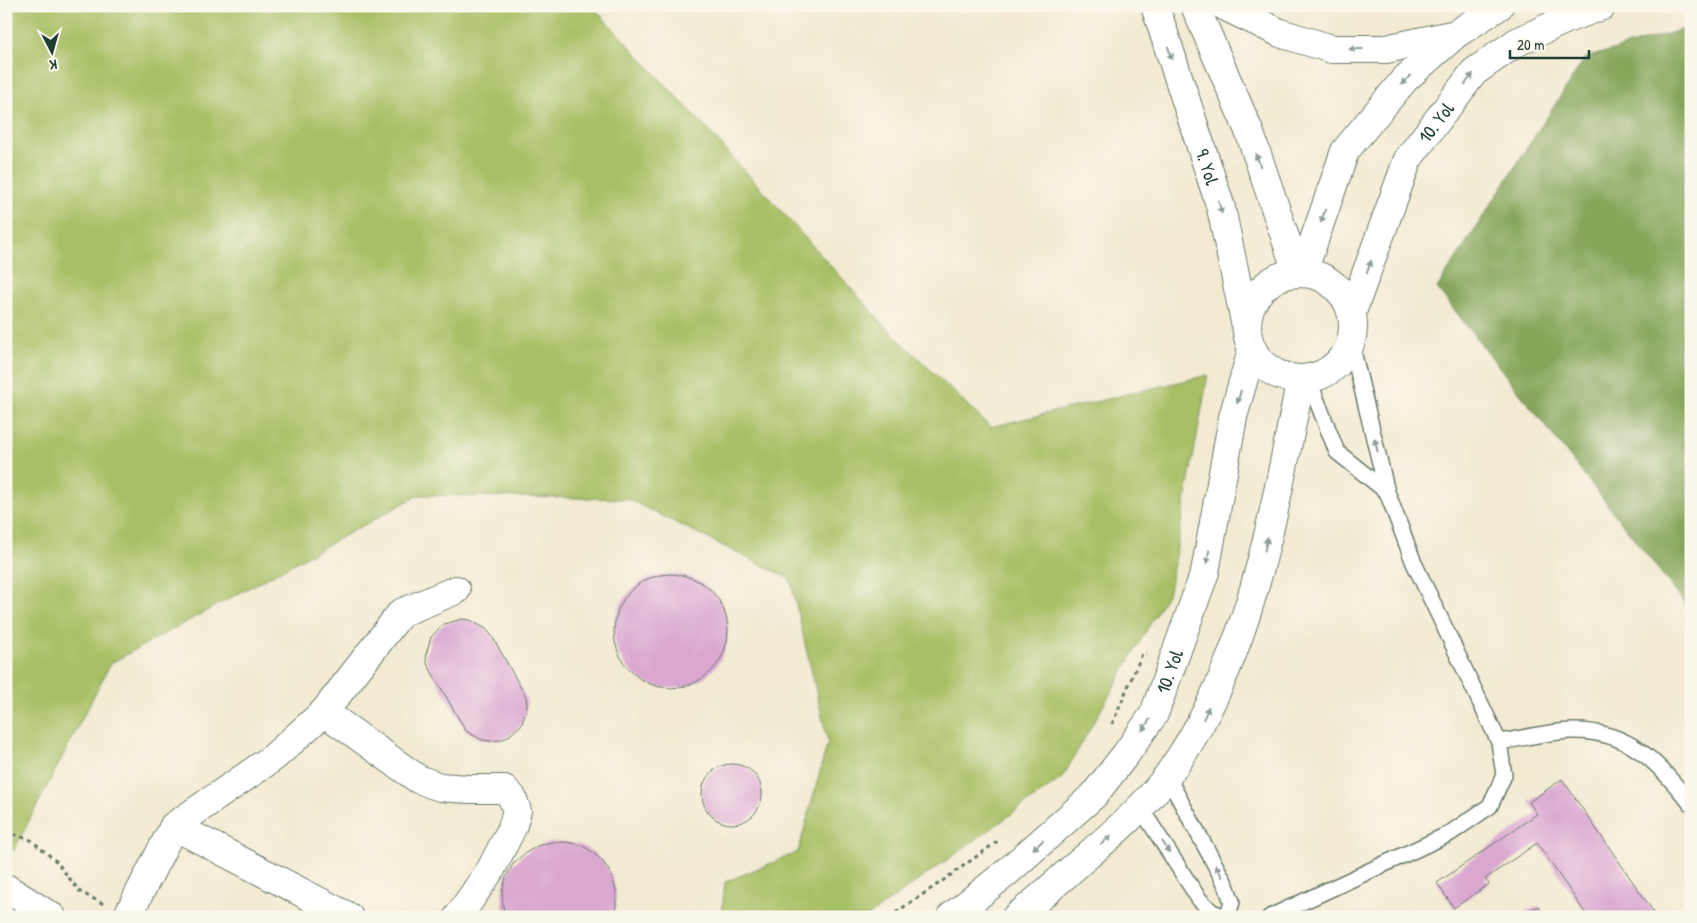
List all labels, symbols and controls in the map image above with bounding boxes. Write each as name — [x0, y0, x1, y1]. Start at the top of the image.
north arrow — [28, 28, 78, 78]
scale bar — [1510, 28, 1588, 60]
text: 20 m — [1517, 34, 1544, 55]
one-way arrow — [1167, 45, 1174, 60]
one-way arrow — [1348, 45, 1364, 53]
text: K — [48, 56, 58, 75]
one-way arrow — [1464, 72, 1474, 86]
one-way arrow — [1400, 73, 1412, 85]
street label: 10. Yol — [1412, 96, 1460, 148]
street label: 9. Yol — [1189, 145, 1226, 189]
one-way arrow — [1254, 152, 1261, 167]
one-way arrow — [1217, 200, 1225, 215]
one-way arrow — [1318, 209, 1326, 224]
one-way arrow — [1366, 259, 1373, 274]
one-way arrow — [1234, 390, 1242, 405]
one-way arrow — [1372, 437, 1380, 452]
one-way arrow — [1263, 535, 1271, 551]
one-way arrow — [1204, 549, 1212, 565]
street label: 10. Yol — [1149, 645, 1189, 697]
one-way arrow — [1202, 706, 1210, 720]
one-way arrow — [1141, 718, 1151, 732]
one-way arrow — [1099, 834, 1112, 845]
one-way arrow — [1032, 839, 1044, 850]
one-way arrow — [1162, 841, 1171, 854]
one-way arrow — [1215, 864, 1223, 879]

